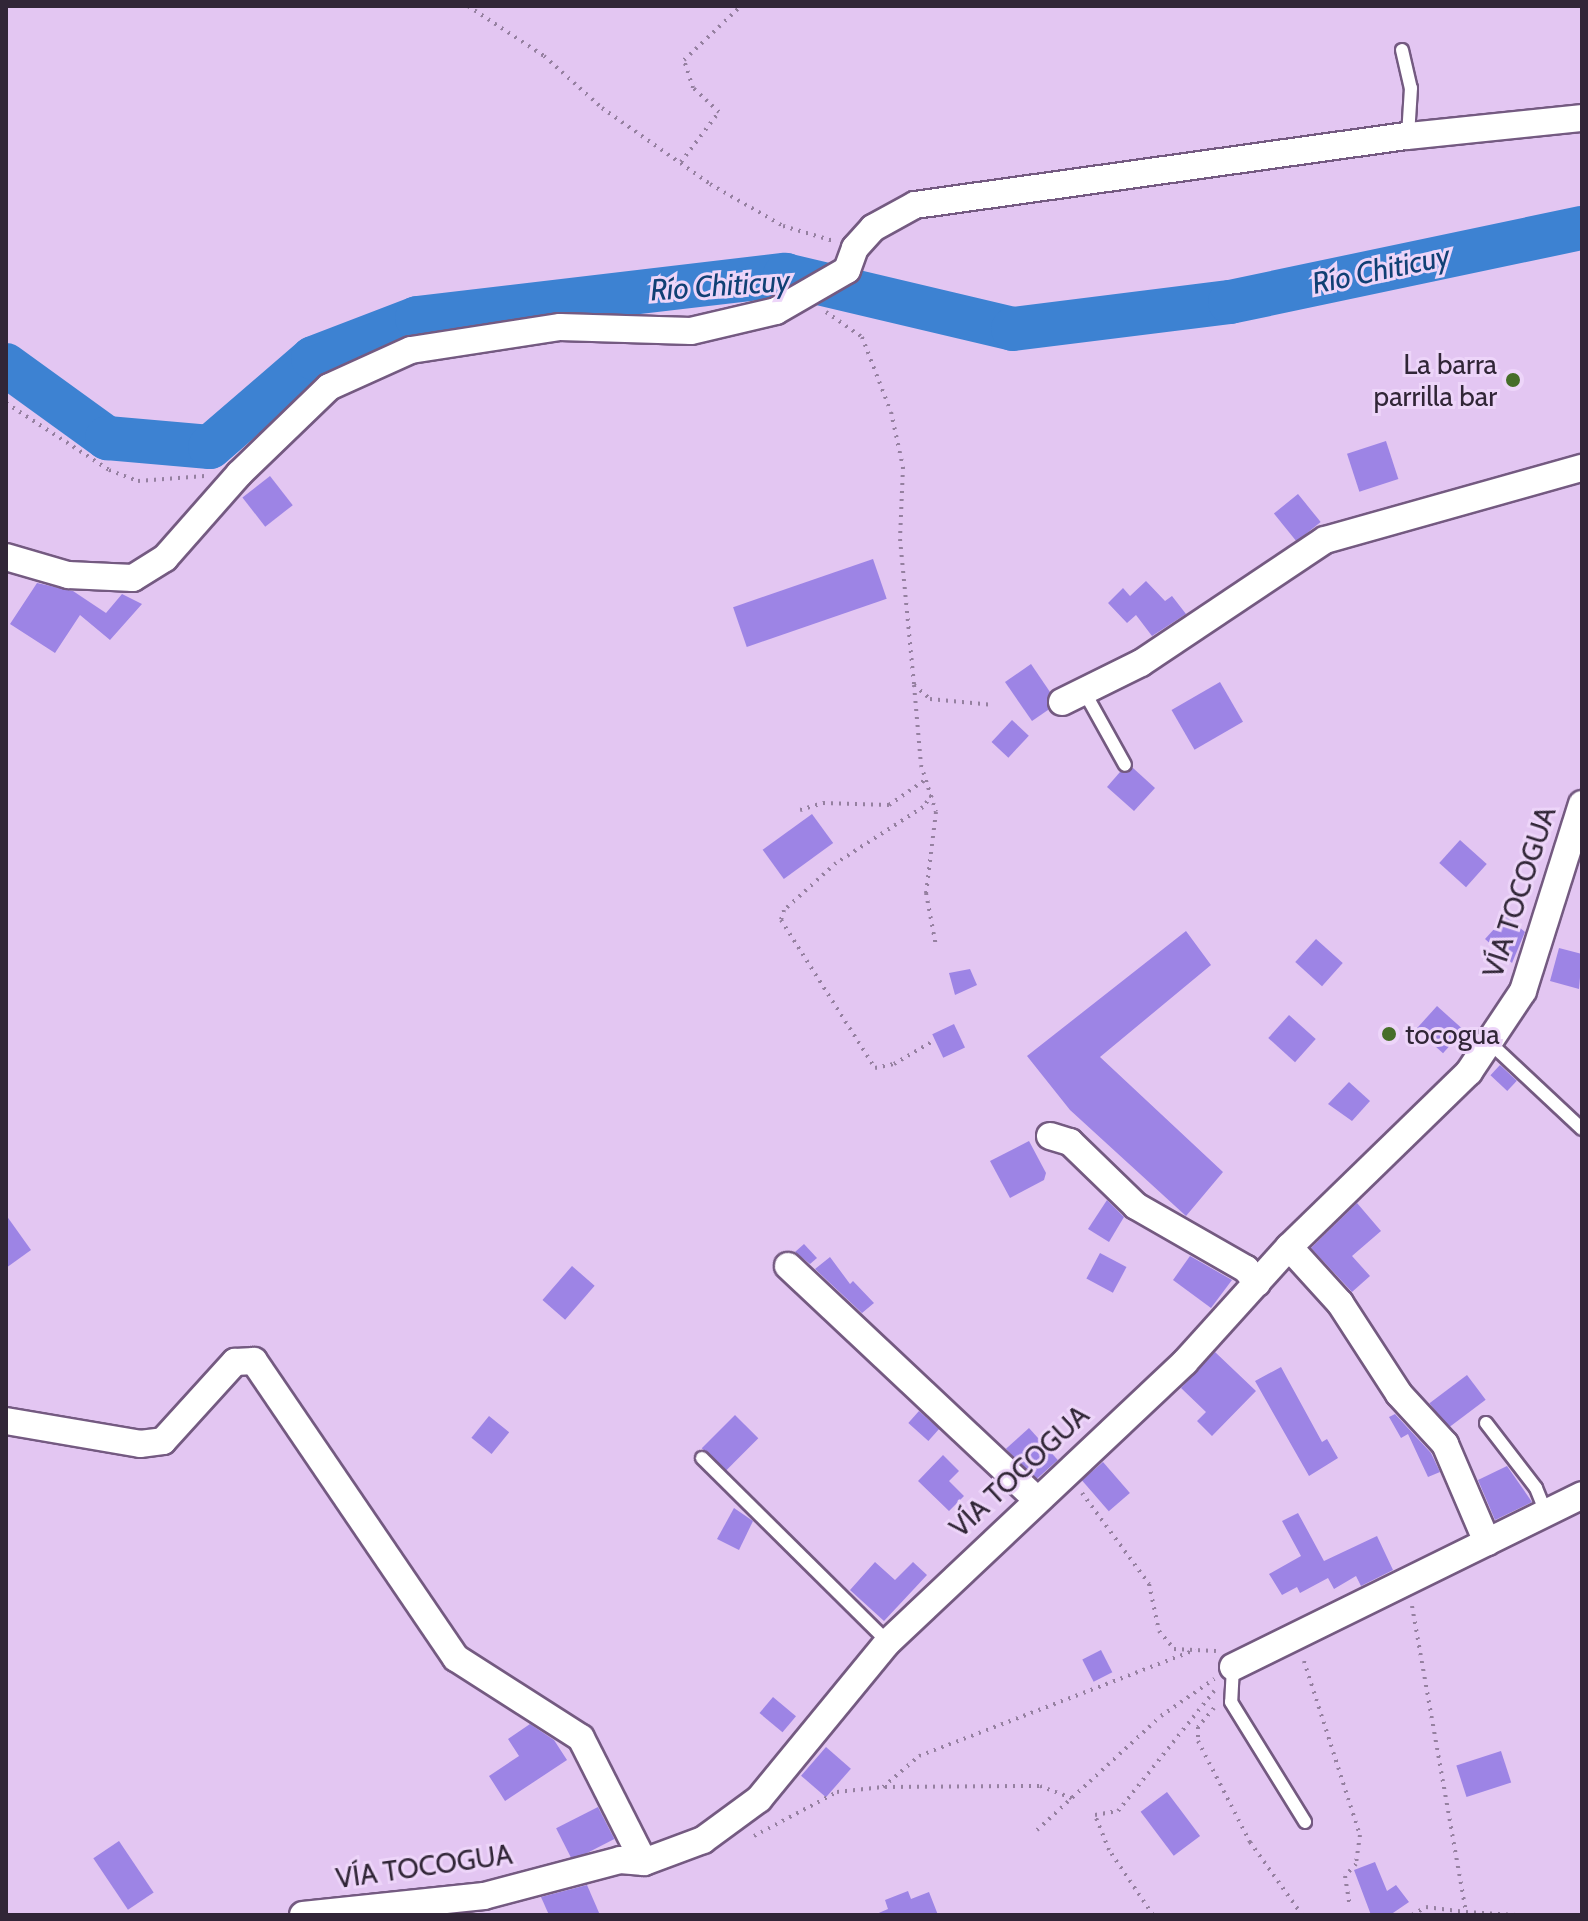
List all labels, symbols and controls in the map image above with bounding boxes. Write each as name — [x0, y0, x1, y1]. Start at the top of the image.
water label: Río Chiticuy — [1309, 238, 1453, 302]
water label: Río Chiticuy — [649, 263, 791, 309]
place label: La barra parrilla bar — [1374, 347, 1497, 413]
marker: La barra parrilla bar — [1504, 371, 1522, 389]
street label: VÍA TOCOGUA — [1476, 802, 1562, 982]
place label: tocogua — [1405, 1017, 1500, 1051]
marker: tocogua — [1380, 1025, 1398, 1043]
street label: VÍA TOCOGUA — [942, 1398, 1096, 1544]
street label: VÍA TOCOGUA — [334, 1837, 514, 1895]

